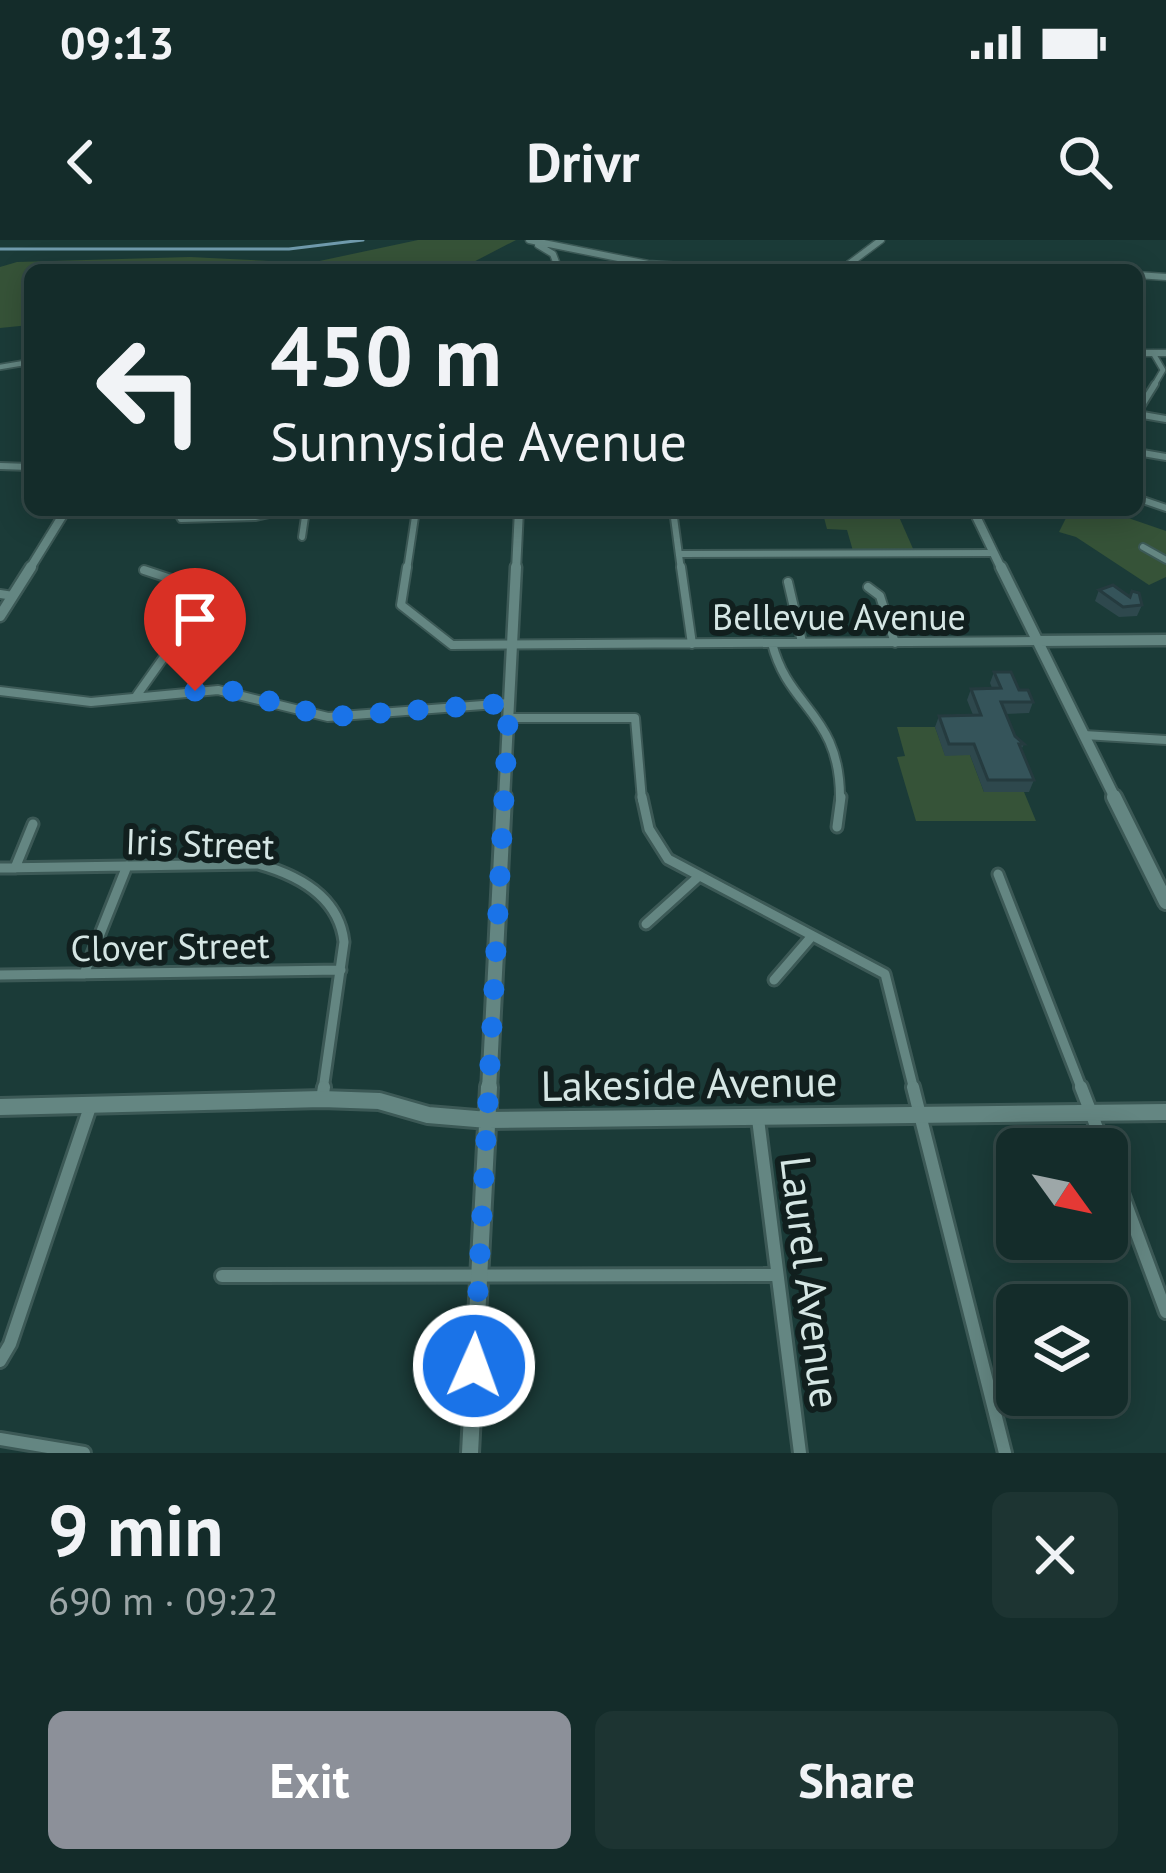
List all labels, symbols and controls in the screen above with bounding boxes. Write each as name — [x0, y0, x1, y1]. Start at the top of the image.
text: 09:13 — [60, 13, 174, 71]
text: Drivr — [526, 127, 640, 197]
icon: back — [48, 129, 114, 195]
icon: search — [1052, 129, 1118, 195]
text: 450 m — [270, 300, 502, 409]
icon: left — [72, 312, 228, 468]
text: Sunnyside Avenue — [270, 406, 687, 476]
pin — [144, 568, 246, 691]
icon: arrive — [162, 586, 228, 652]
street label: Bellevue Avenue — [712, 593, 966, 640]
street label: Iris Street — [125, 817, 275, 869]
street label: Clover Street — [70, 921, 270, 971]
street label: Lakeside Avenue — [540, 1053, 838, 1113]
north arrow — [996, 1128, 1128, 1260]
map controls — [996, 1128, 1128, 1416]
street label: Laurel Avenue — [768, 1153, 854, 1411]
button: layers — [996, 1284, 1128, 1416]
position arrow — [411, 1303, 537, 1429]
text: 9 min — [48, 1483, 224, 1576]
button: close — [992, 1492, 1118, 1618]
text: 690 m · 09:22 — [48, 1575, 279, 1626]
button: Exit — [48, 1711, 571, 1849]
button: Share — [595, 1711, 1118, 1849]

